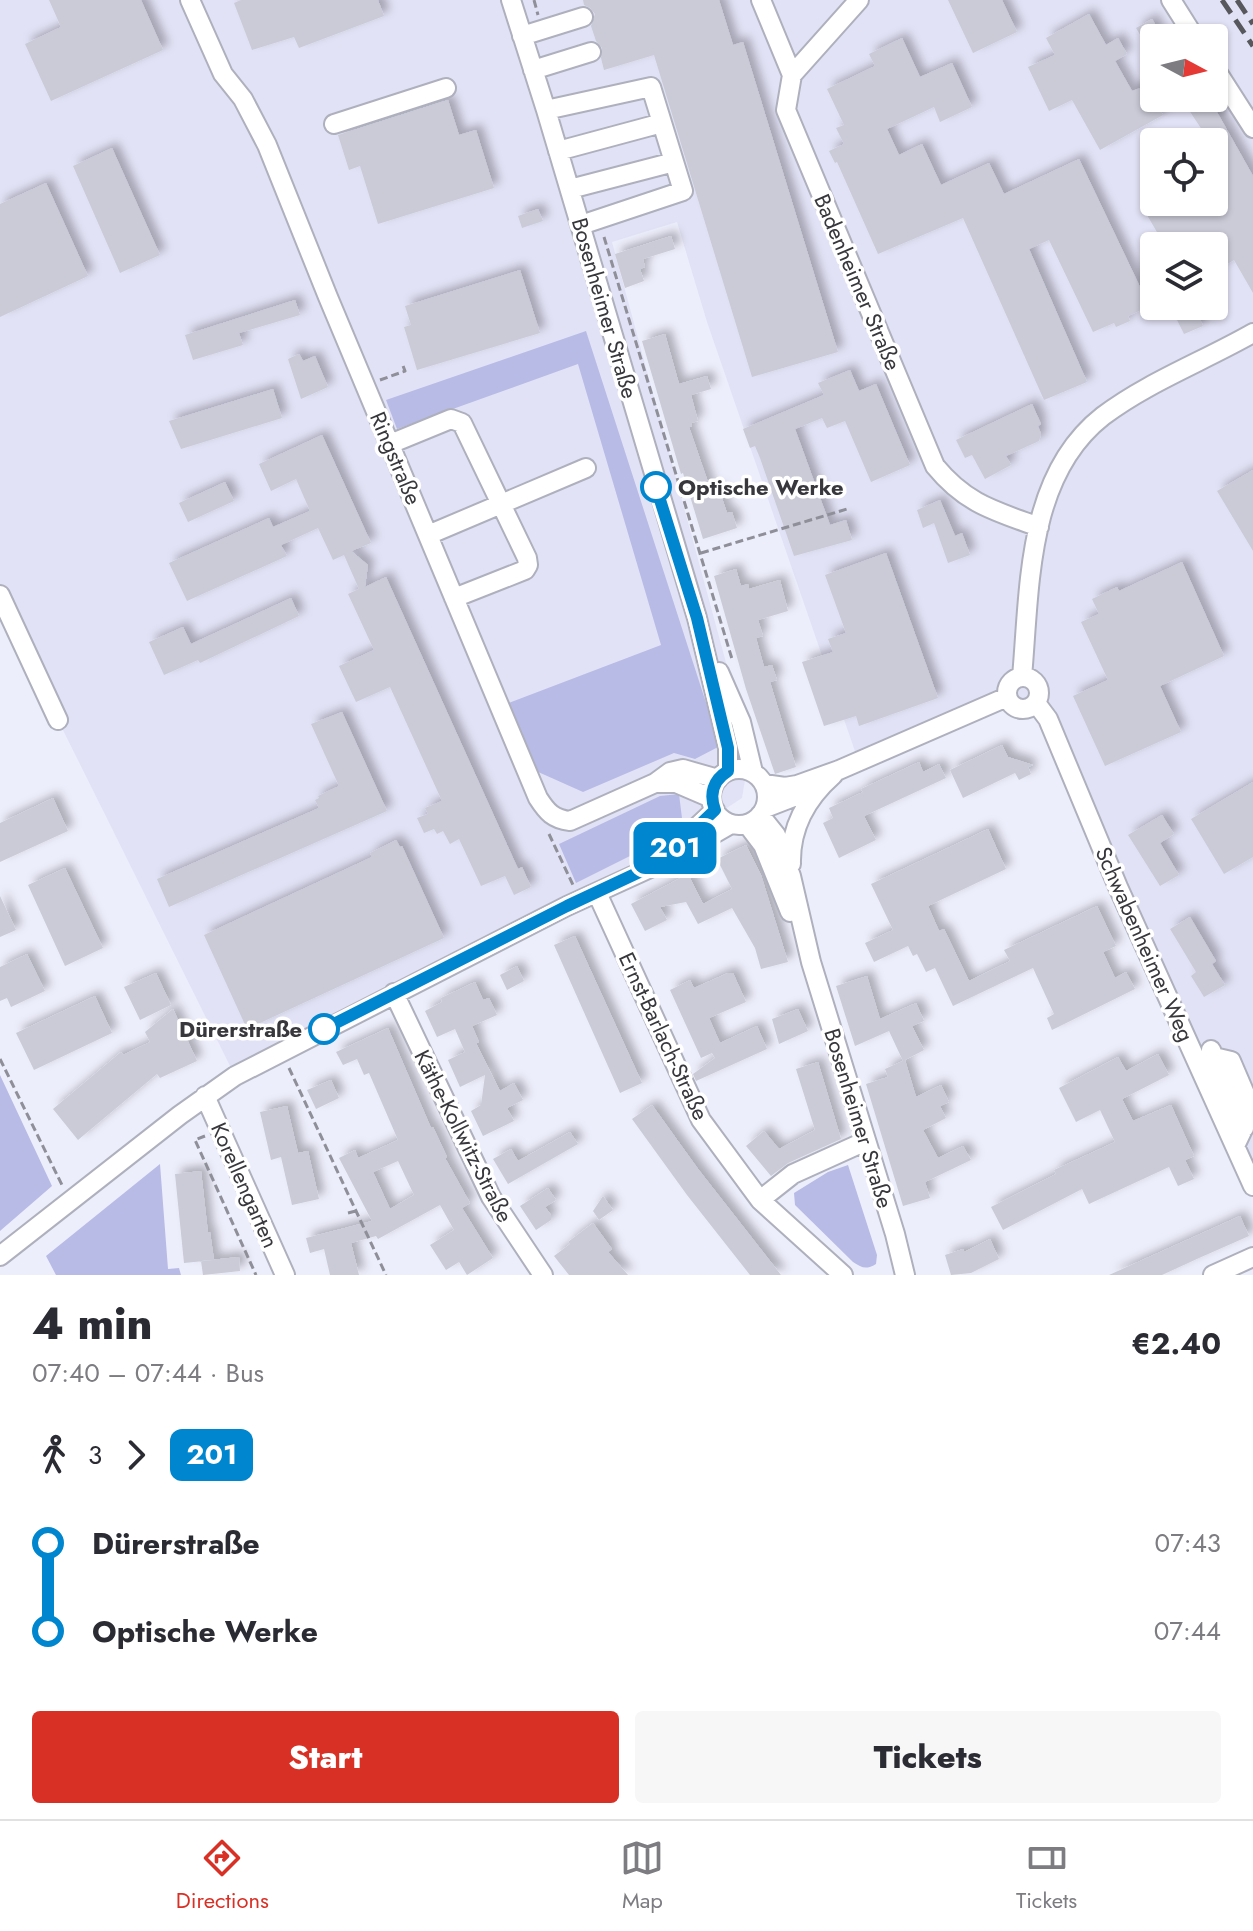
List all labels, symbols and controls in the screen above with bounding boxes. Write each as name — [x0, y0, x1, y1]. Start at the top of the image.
north arrow — [1140, 24, 1228, 112]
map controls — [1140, 24, 1228, 320]
button: locate — [1140, 128, 1228, 216]
street label: Badenheimer Straße — [806, 189, 910, 375]
street label: Bosenheimer Straße — [564, 214, 646, 402]
button: layers — [1140, 232, 1228, 320]
street label: Ringstraße — [362, 407, 430, 509]
place label: Optische Werke — [678, 471, 844, 503]
marker: Optische Werke — [641, 472, 671, 502]
line badge: 201 — [629, 822, 721, 874]
text: 201 — [649, 827, 701, 868]
street label: Schwabenheimer Weg — [1088, 842, 1202, 1046]
street label: Ernst-Barlach-Straße — [611, 947, 717, 1125]
place label: Dürerstraße — [179, 1013, 302, 1045]
marker: Dürerstraße — [309, 1014, 339, 1044]
street label: Bosenheimer Straße — [816, 1024, 902, 1212]
street label: Käthe-Kollwitz-Straße — [407, 1044, 521, 1228]
street label: Korellengarten — [203, 1117, 287, 1253]
text: 4 min — [32, 1292, 152, 1356]
text: €2.40 — [1131, 1322, 1221, 1365]
text: 07:40 – 07:44 · Bus — [32, 1354, 264, 1392]
icon: walk — [32, 1433, 76, 1477]
icon: forward — [114, 1433, 158, 1477]
text: 201 — [186, 1434, 237, 1475]
text: 3 — [88, 1436, 102, 1474]
text: Dürerstraße — [92, 1522, 260, 1565]
text: 07:43 — [1155, 1524, 1221, 1562]
text: Optische Werke — [92, 1610, 318, 1653]
text: 07:44 — [1154, 1612, 1221, 1650]
button: Start — [32, 1711, 619, 1803]
button: Tickets — [635, 1711, 1221, 1803]
tab: Directions — [176, 1836, 269, 1916]
tab: Map — [620, 1836, 664, 1916]
tab: Tickets — [1016, 1836, 1077, 1916]

